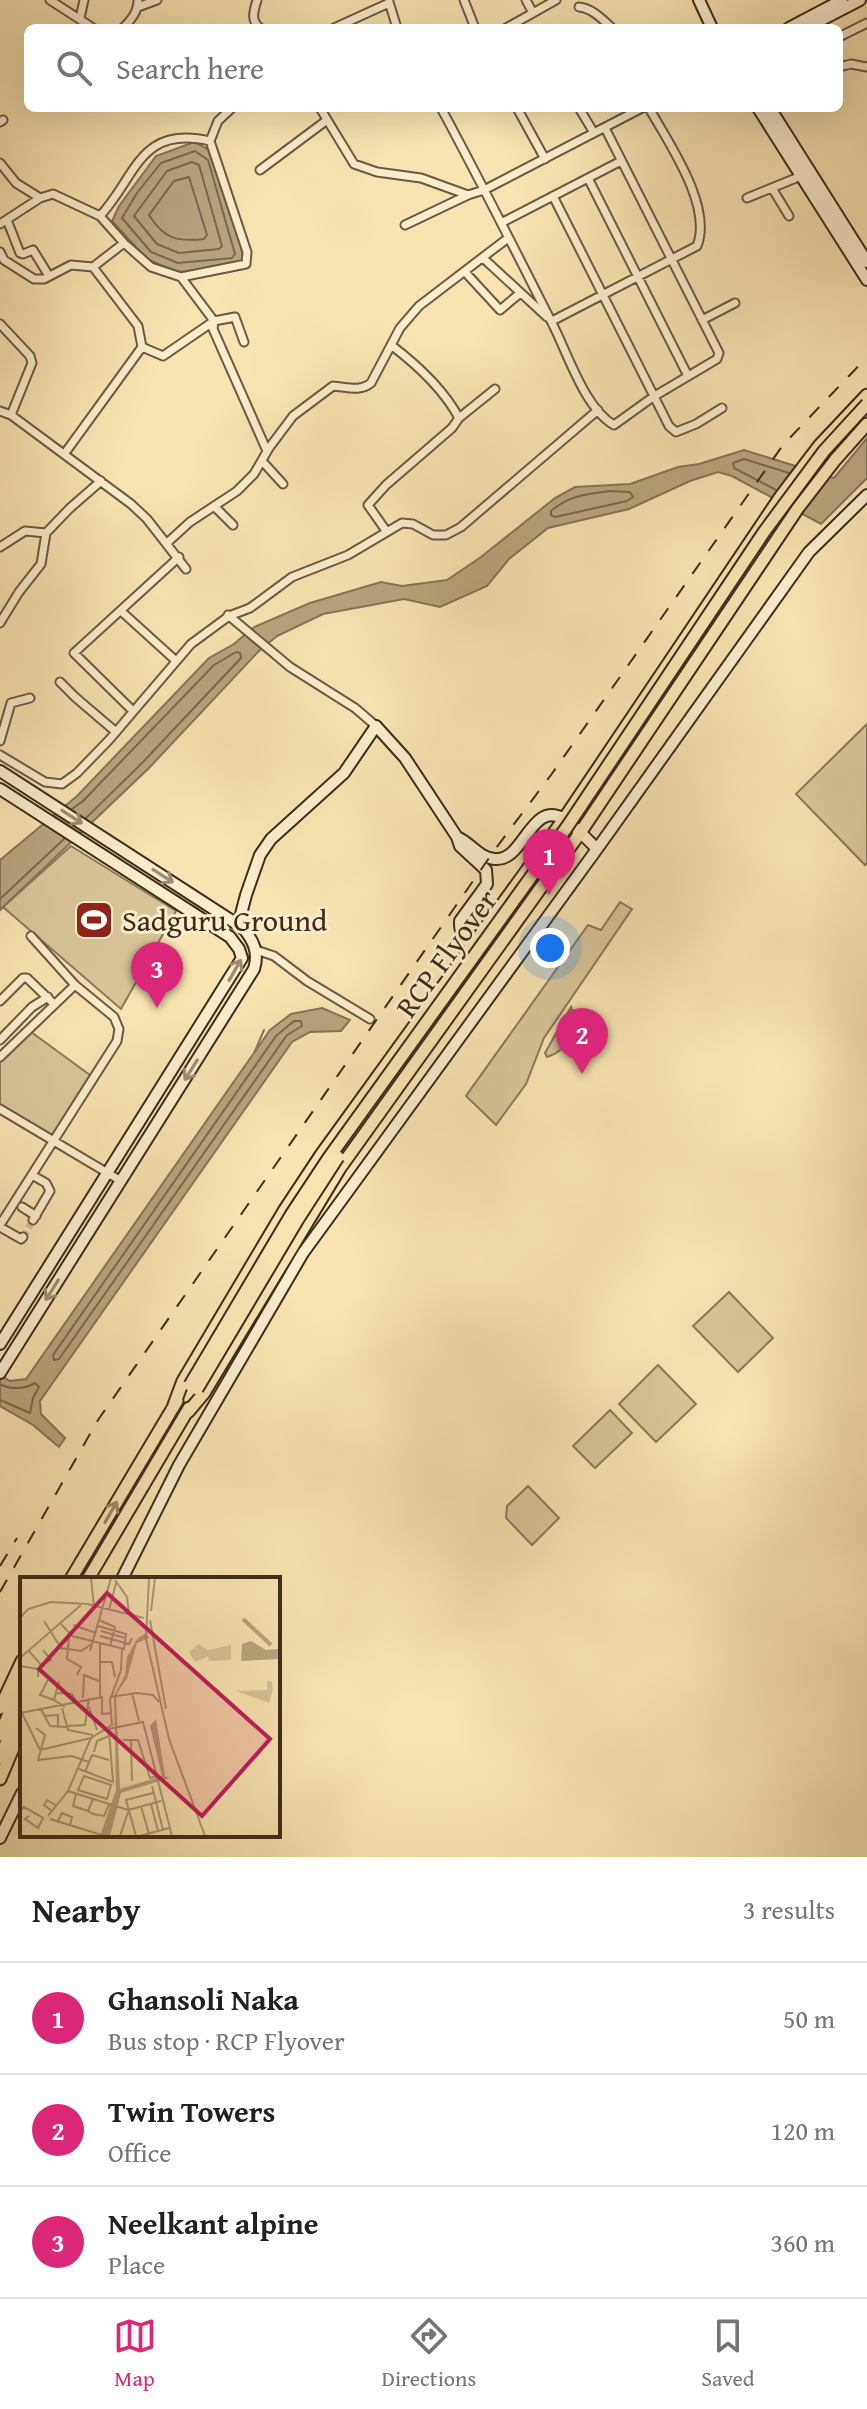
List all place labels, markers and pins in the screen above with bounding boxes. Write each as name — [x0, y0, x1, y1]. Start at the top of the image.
pin: 1 — [523, 829, 575, 895]
place label: Sadguru Ground — [122, 898, 327, 942]
sports icon: Sadguru Ground — [73, 899, 115, 941]
pin: 3 — [131, 942, 183, 1008]
pin: 2 — [556, 1008, 608, 1074]

